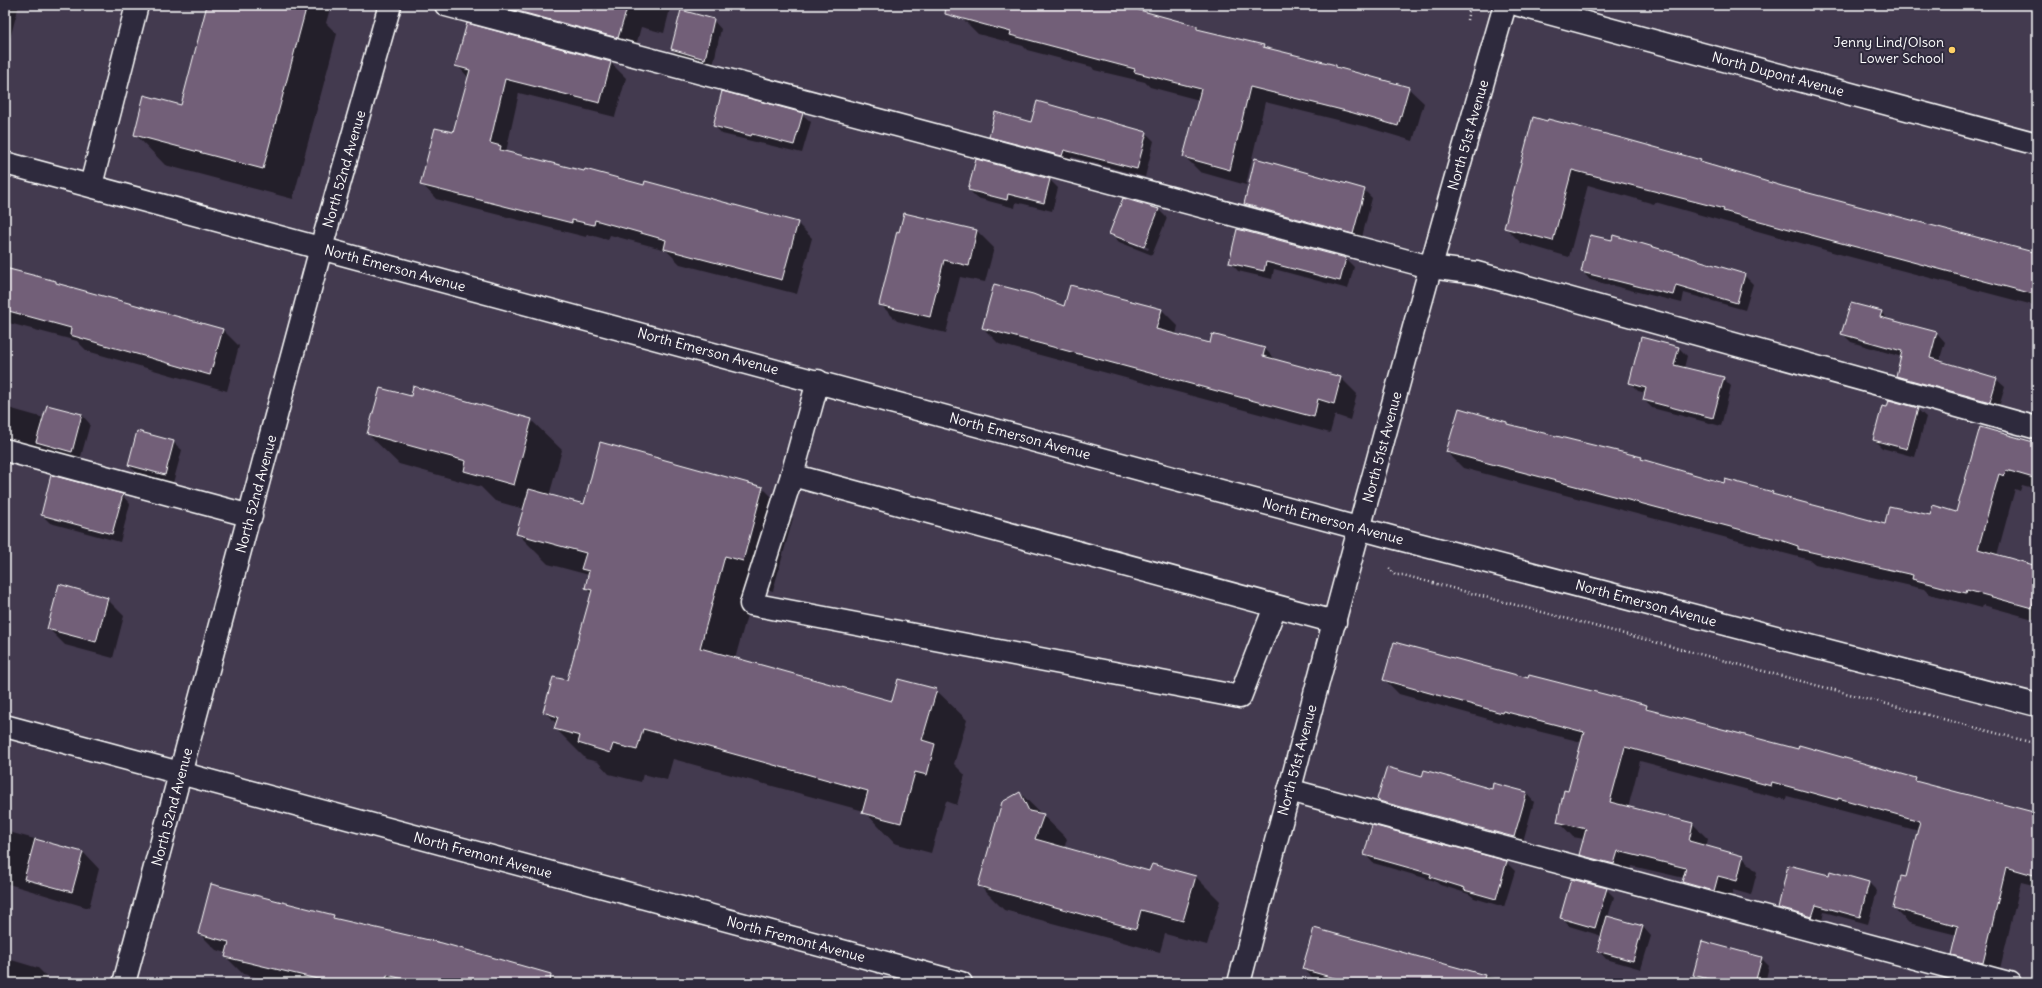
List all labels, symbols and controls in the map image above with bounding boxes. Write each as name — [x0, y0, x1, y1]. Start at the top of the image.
place label: Jenny Lind/Olson Lower School — [1833, 33, 1944, 67]
marker: Jenny Lind/Olson Lower School — [1947, 45, 1957, 55]
street label: North Dupont Avenue — [1710, 48, 1846, 100]
street label: North 51st Avenue — [1444, 78, 1492, 192]
street label: North 52nd Avenue — [319, 108, 369, 230]
street label: North Emerson Avenue — [322, 240, 468, 296]
street label: North Emerson Avenue — [635, 323, 781, 379]
street label: North 51st Avenue — [1359, 390, 1405, 504]
street label: North Emerson Avenue — [947, 408, 1093, 464]
street label: North 52nd Avenue — [232, 433, 280, 555]
street label: North Emerson Avenue — [1260, 493, 1406, 549]
street label: North Emerson Avenue — [1573, 575, 1719, 631]
street label: North 51st Avenue — [1274, 703, 1320, 817]
street label: North 52nd Avenue — [148, 746, 196, 868]
street label: North Fremont Avenue — [412, 828, 554, 882]
street label: North Fremont Avenue — [725, 912, 867, 966]

